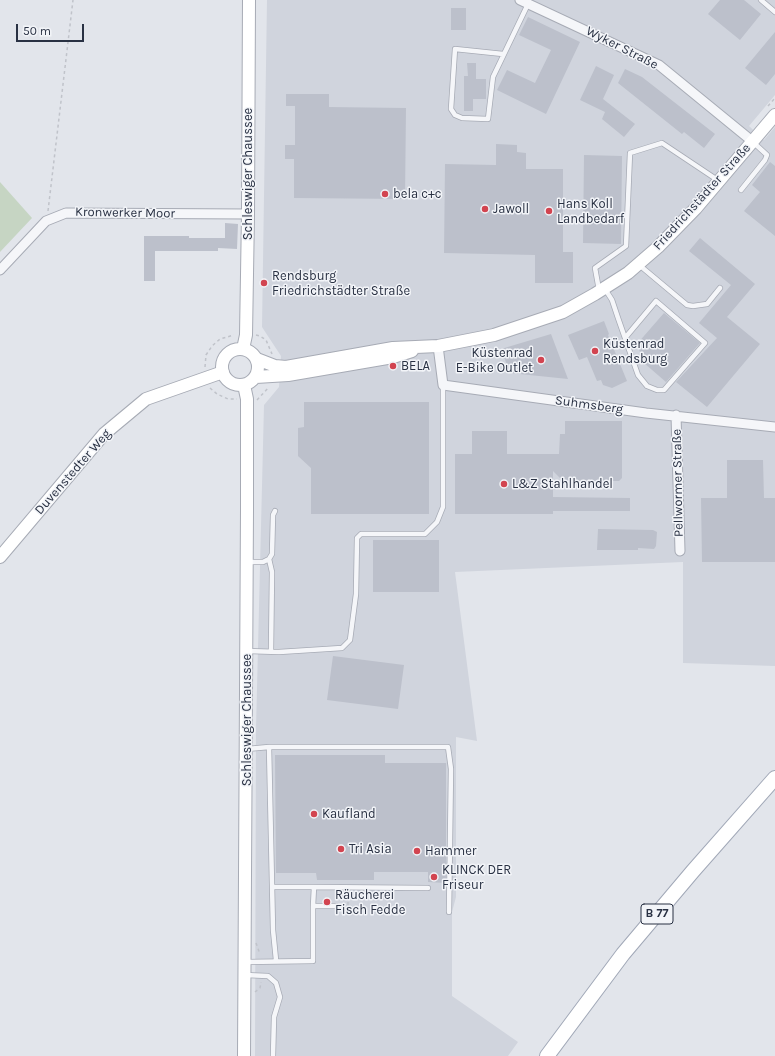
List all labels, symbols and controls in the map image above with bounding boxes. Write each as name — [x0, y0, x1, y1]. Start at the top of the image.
scale bar — [18, 16, 86, 42]
street label: Wyker Straße — [583, 23, 661, 73]
text: 50 m — [23, 24, 51, 38]
street label: Schleswiger Chaussee — [240, 108, 256, 240]
street label: Friedrichstädter Straße — [650, 140, 754, 254]
place label: bela c+c — [393, 186, 442, 202]
marker: bela c+c — [380, 189, 390, 199]
place label: Hans Koll Landbedarf — [557, 196, 624, 227]
place label: Jawoll — [493, 201, 529, 217]
street label: Kronwerker Moor — [75, 204, 175, 222]
marker: Jawoll — [480, 204, 490, 214]
marker: Hans Koll Landbedarf — [544, 206, 554, 216]
place label: Rendsburg Friedrichstädter Straße — [272, 268, 410, 299]
marker: Rendsburg Friedrichstädter Straße — [259, 278, 269, 288]
place label: Küstenrad Rendsburg — [603, 336, 667, 367]
place label: Küstenrad E-Bike Outlet — [456, 345, 533, 376]
marker: Küstenrad Rendsburg — [590, 346, 600, 356]
marker: Küstenrad E-Bike Outlet — [536, 355, 546, 365]
place label: BELA — [401, 358, 430, 374]
marker: BELA — [388, 361, 398, 371]
street label: Suhmsberg — [554, 392, 624, 418]
street label: Duvenstedter Weg — [32, 426, 114, 518]
street label: Pellwormer Straße — [669, 429, 687, 537]
place label: L&Z Stahlhandel — [512, 476, 613, 492]
marker: L&Z Stahlhandel — [499, 479, 509, 489]
street label: Schleswiger Chaussee — [239, 654, 255, 786]
place label: Kaufland — [322, 806, 376, 822]
marker: Kaufland — [309, 809, 319, 819]
place label: Tri Asia — [349, 841, 392, 857]
place label: Hammer — [425, 843, 477, 859]
marker: Tri Asia — [336, 844, 346, 854]
marker: Hammer — [412, 846, 422, 856]
place label: KLINCK DER Friseur — [442, 862, 511, 893]
marker: KLINCK DER Friseur — [429, 872, 439, 882]
place label: Räucherei Fisch Fedde — [335, 887, 405, 918]
marker: Räucherei Fisch Fedde — [322, 897, 332, 907]
road number: B 77 — [641, 904, 673, 924]

